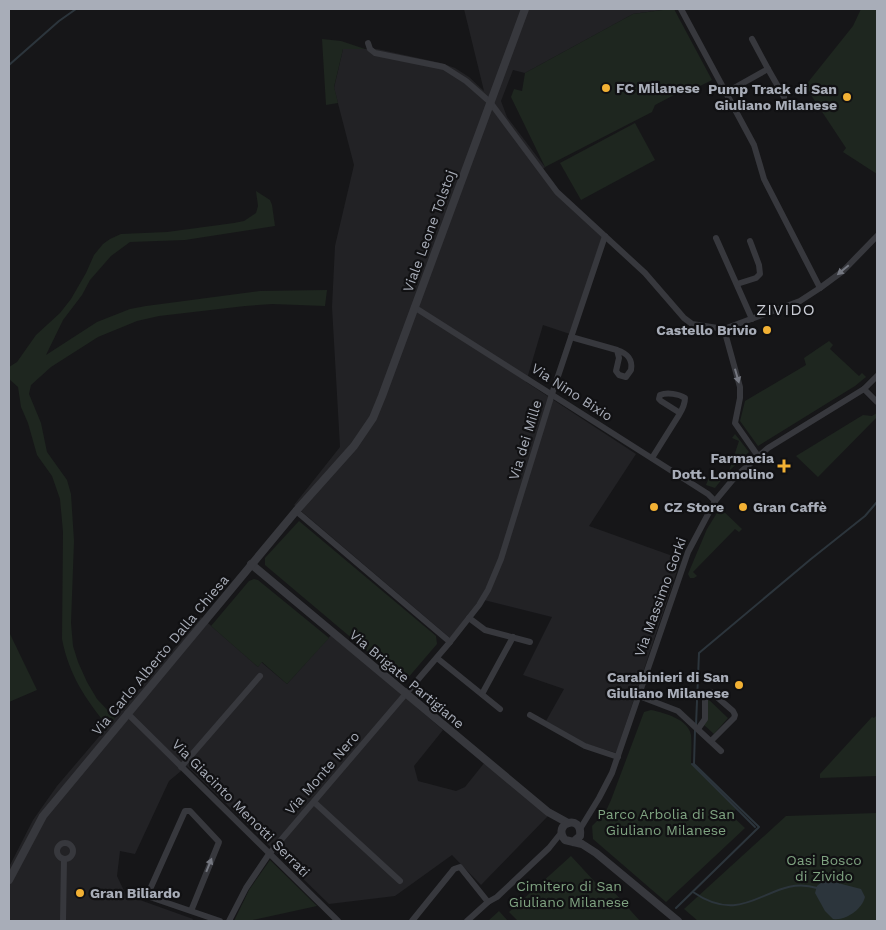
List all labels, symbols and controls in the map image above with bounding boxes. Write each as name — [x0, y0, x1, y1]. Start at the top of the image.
place label: FC Milanese — [616, 80, 700, 96]
place label: Pump Track di San Giuliano Milanese — [708, 81, 837, 113]
marker: FC Milanese — [600, 82, 612, 94]
marker: Pump Track di San Giuliano Milanese — [841, 91, 853, 103]
street label: Viale Leone Tolstoj — [399, 168, 459, 294]
one-way arrow — [837, 265, 850, 276]
district label: ZIVIDO — [756, 300, 816, 319]
place label: Castello Brivio — [656, 322, 757, 338]
marker: Castello Brivio — [761, 324, 773, 336]
street label: Via Nino Bixio — [528, 360, 616, 424]
one-way arrow — [733, 368, 741, 383]
street label: Via dei Mille — [505, 398, 545, 482]
place label: Farmacia Dott. Lomolino — [672, 450, 775, 482]
marker: Farmacia Dott. Lomolino — [778, 460, 790, 472]
place label: CZ Store — [664, 499, 724, 515]
place label: Gran Caffè — [753, 499, 827, 515]
marker: CZ Store — [648, 501, 660, 513]
marker: Gran Caffè — [737, 501, 749, 513]
street label: Via Massimo Gorki — [631, 535, 689, 659]
street label: Via Carlo Alberto Dalla Chiesa — [88, 572, 232, 738]
street label: Via Brigate Partigiane — [346, 626, 468, 732]
place label: Carabinieri di San Giuliano Milanese — [606, 669, 729, 701]
marker: Carabinieri di San Giuliano Milanese — [733, 679, 745, 691]
street label: Via Monte Nero — [282, 728, 362, 818]
street label: Via Giacinto Menotti Serrati — [169, 736, 313, 880]
park label: Parco Arbolia di San Giuliano Milanese — [597, 806, 735, 838]
park label: Oasi Bosco di Zivido — [786, 852, 862, 884]
one-way arrow — [206, 858, 213, 873]
park label: Cimitero di San Giuliano Milanese — [509, 878, 629, 910]
place label: Gran Biliardo — [90, 885, 180, 901]
marker: Gran Biliardo — [74, 887, 86, 899]

